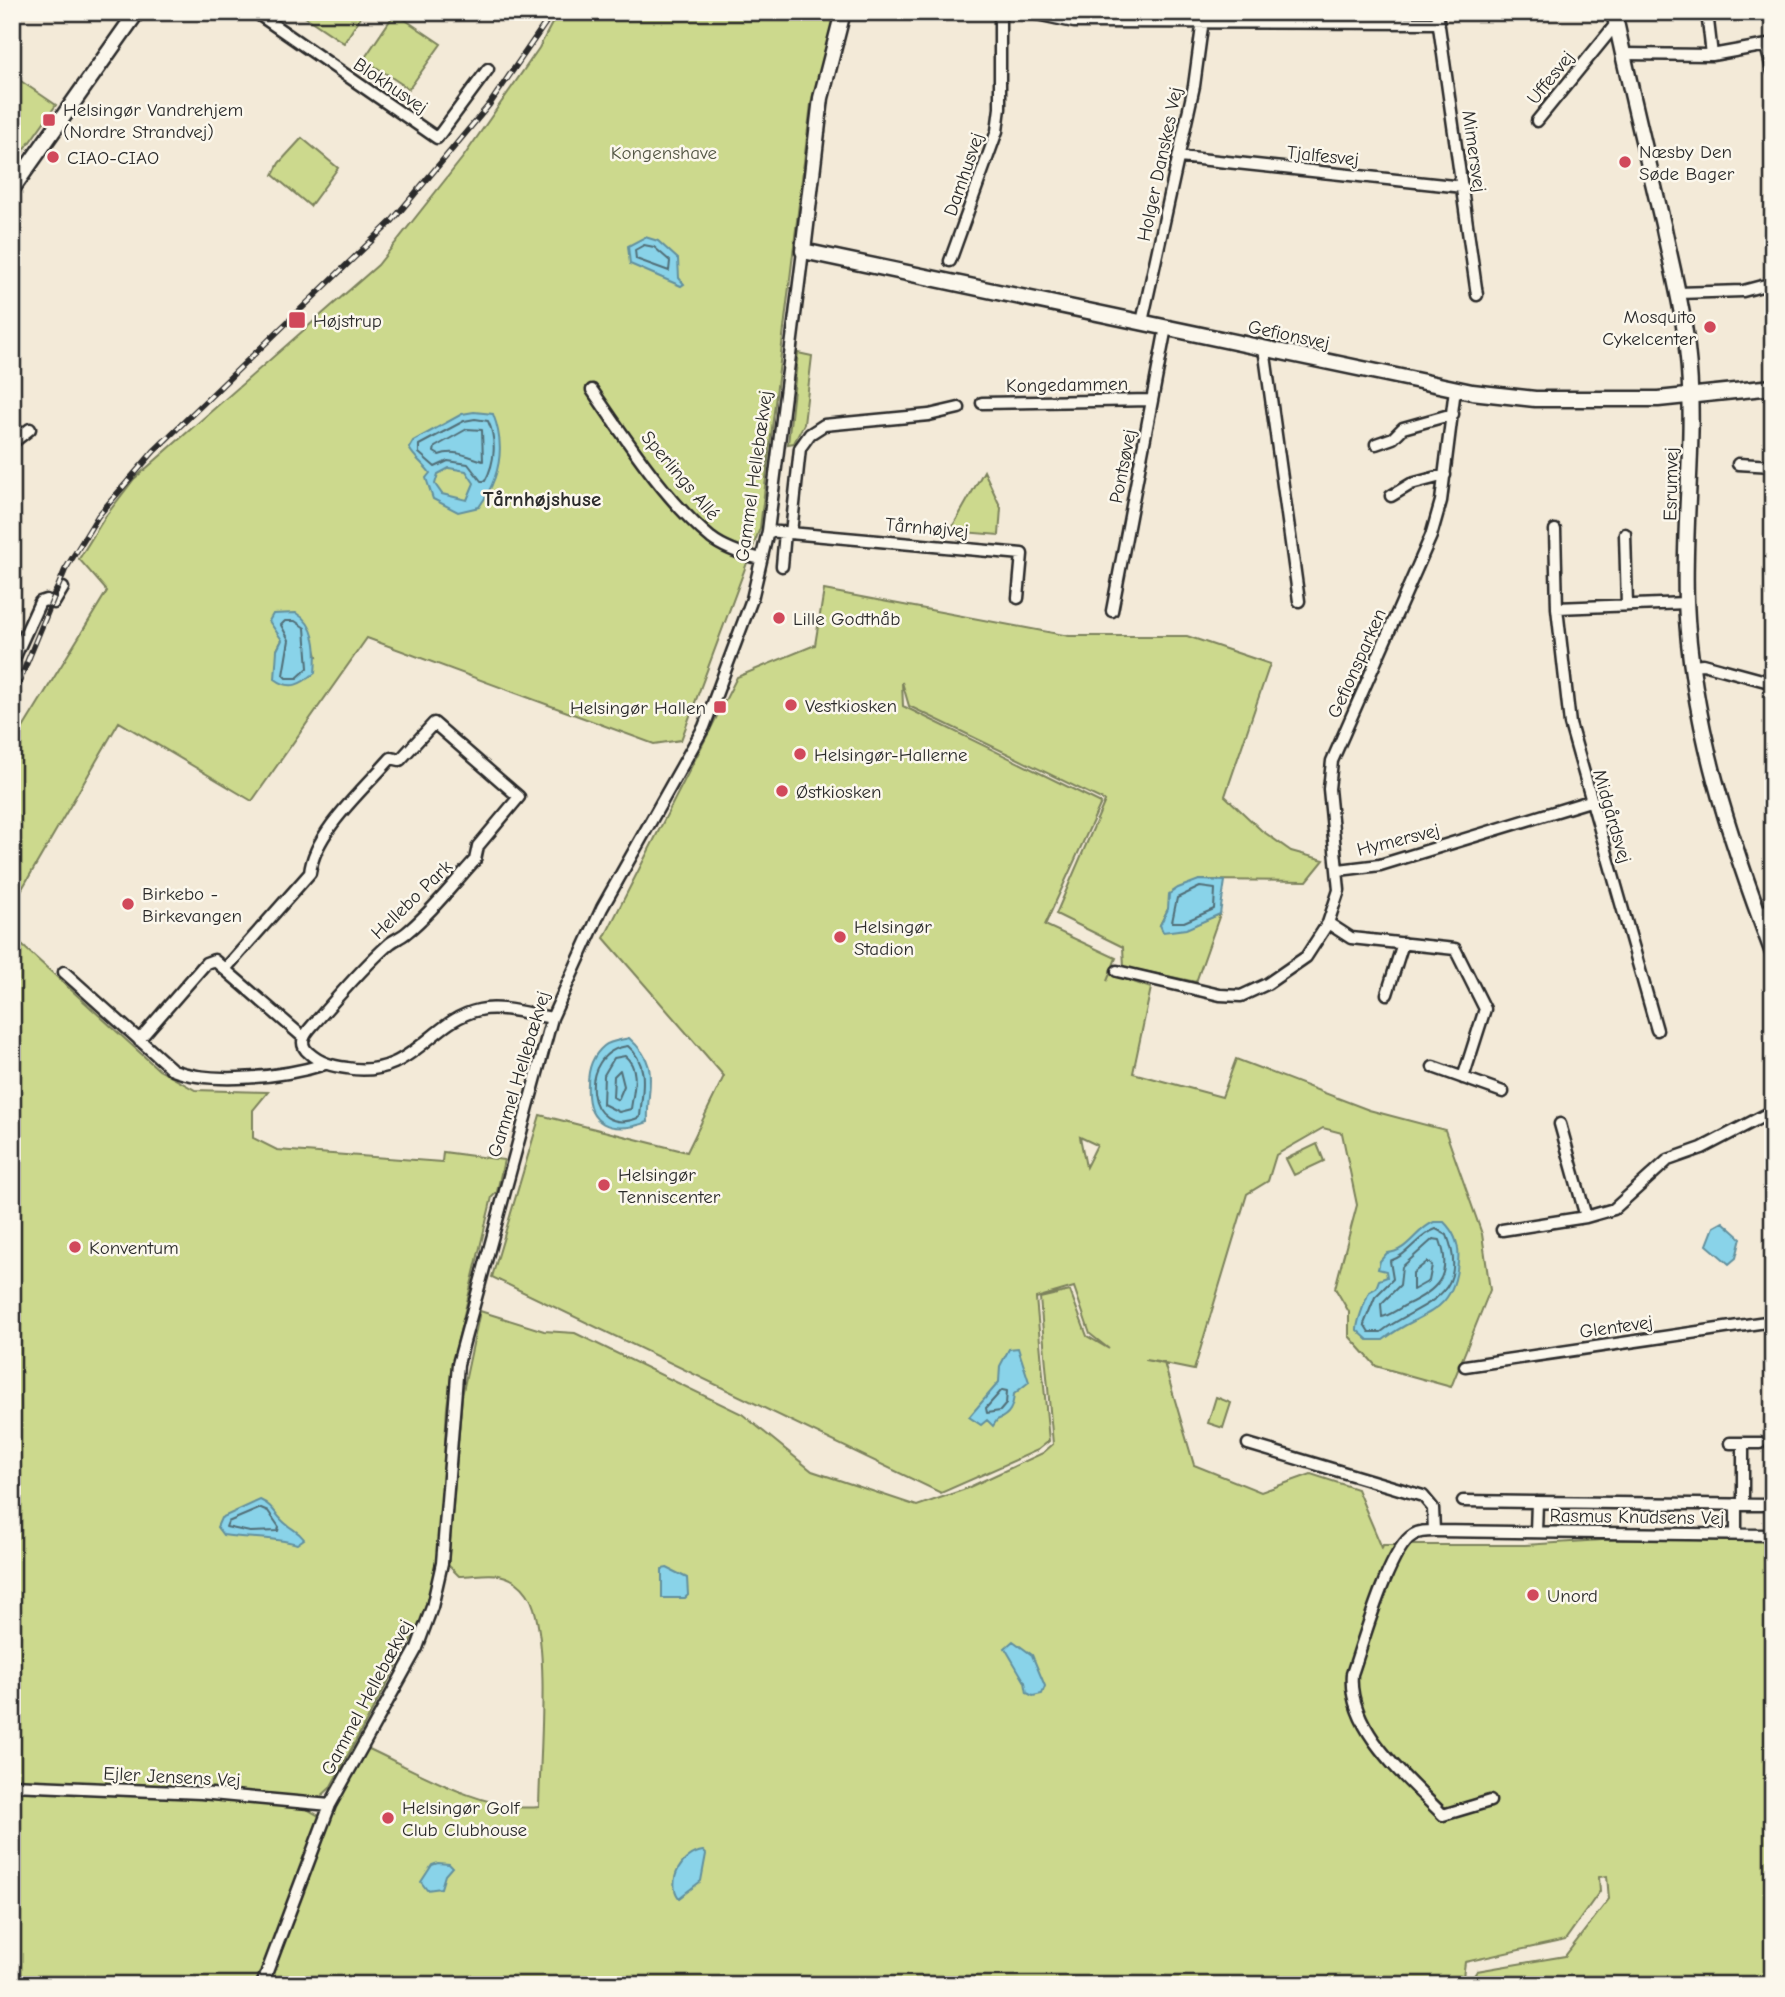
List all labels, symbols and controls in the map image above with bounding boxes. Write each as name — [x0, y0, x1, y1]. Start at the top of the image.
street label: Uffesvej — [1523, 46, 1579, 109]
street label: Blokhusvej — [349, 53, 432, 119]
street label: Holger Danskes Vej — [1133, 85, 1187, 243]
place label: Helsingør Vandrehjem (Nordre Strandvej) — [63, 99, 243, 143]
street label: Mimersvej — [1457, 109, 1491, 194]
marker: Helsingør Vandrehjem (Nordre Strandvej) — [41, 112, 57, 128]
street label: Damhusvej — [939, 130, 988, 219]
street label: Tjalfesvej — [1286, 141, 1360, 171]
place label: Næsby Den Søde Bager — [1639, 141, 1735, 185]
park label: Kongenshave — [611, 142, 717, 164]
place label: CIAO-CIAO — [67, 147, 159, 169]
marker: CIAO-CIAO — [45, 149, 61, 165]
marker: Næsby Den Søde Bager — [1617, 154, 1633, 170]
place label: Mosquito Cykelcenter — [1602, 306, 1696, 350]
marker: Højstrup — [287, 310, 307, 330]
place label: Højstrup — [313, 310, 382, 332]
street label: Gefionsvej — [1246, 316, 1332, 354]
marker: Mosquito Cykelcenter — [1702, 319, 1718, 335]
street label: Kongedammen — [1006, 373, 1128, 397]
street label: Gammel Hellebækvej — [731, 389, 777, 563]
street label: Sperlings Allé — [637, 427, 724, 525]
street label: Pontsøvej — [1105, 427, 1141, 505]
street label: Esrumvej — [1659, 447, 1683, 521]
district label: Tårnhøjshuse — [483, 487, 601, 511]
street label: Tårnhøjvej — [884, 513, 969, 543]
street label: Gefionsparken — [1323, 605, 1391, 722]
place label: Lille Godthåb — [793, 608, 900, 630]
marker: Lille Godthåb — [771, 610, 787, 626]
place label: Vestkiosken — [805, 695, 897, 717]
place label: Helsingør Hallen — [570, 697, 706, 719]
marker: Vestkiosken — [783, 697, 799, 713]
marker: Helsingør Hallen — [712, 699, 728, 715]
place label: Helsingør-Hallerne — [814, 744, 968, 766]
marker: Helsingør-Hallerne — [792, 746, 808, 762]
street label: Midgårdsvej — [1588, 767, 1636, 866]
place label: Østkiosken — [796, 781, 882, 803]
marker: Østkiosken — [774, 783, 790, 799]
street label: Hymersvej — [1355, 819, 1442, 861]
street label: Hellebo Park — [367, 855, 457, 944]
place label: Birkebo - Birkevangen — [142, 883, 242, 927]
marker: Birkebo - Birkevangen — [120, 896, 136, 912]
place label: Helsingør Stadion — [854, 916, 932, 960]
marker: Helsingør Stadion — [832, 929, 848, 945]
street label: Gammel Hellebækvej — [483, 989, 555, 1160]
place label: Helsingør Tenniscenter — [618, 1164, 721, 1208]
marker: Helsingør Tenniscenter — [596, 1177, 612, 1193]
place label: Konventum — [89, 1237, 179, 1259]
marker: Konventum — [67, 1239, 83, 1255]
street label: Glentevej — [1578, 1311, 1654, 1343]
street label: Rasmus Knudsens Vej — [1550, 1504, 1724, 1530]
place label: Unord — [1547, 1585, 1598, 1607]
marker: Unord — [1525, 1587, 1541, 1603]
street label: Gammel Hellebækvej — [317, 1616, 417, 1779]
street label: Ejler Jensens Vej — [103, 1762, 241, 1792]
place label: Helsingør Golf Club Clubhouse — [402, 1797, 527, 1841]
marker: Helsingør Golf Club Clubhouse — [380, 1810, 396, 1826]

